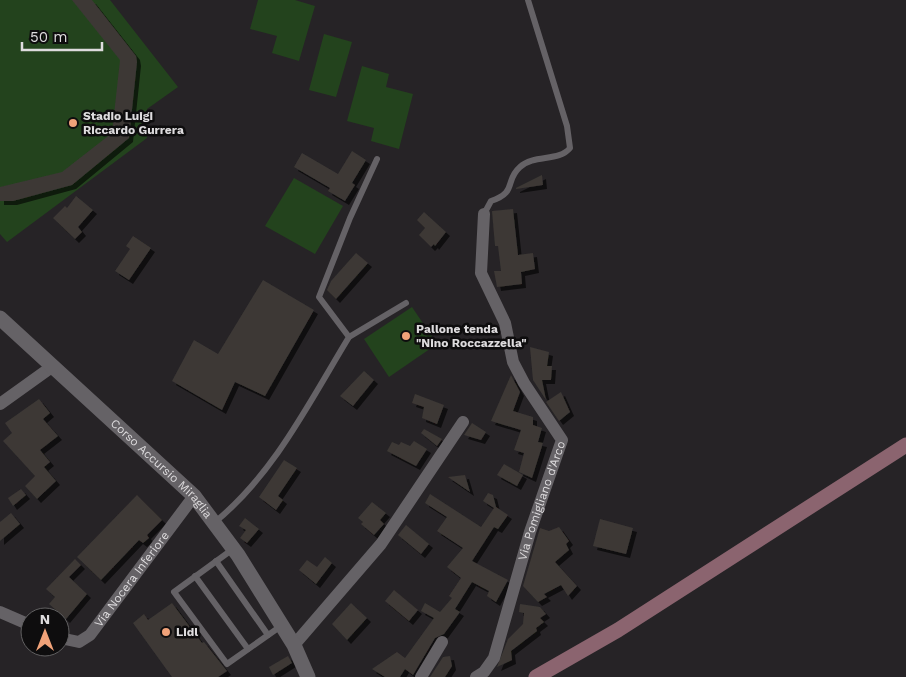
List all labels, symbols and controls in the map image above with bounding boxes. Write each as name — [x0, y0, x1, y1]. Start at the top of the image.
scale bar — [22, 20, 102, 52]
text: 50 m — [30, 28, 67, 46]
place label: Stadio Luigi Riccardo Gurrera — [83, 109, 184, 137]
marker: Stadio Luigi Riccardo Gurrera — [67, 117, 79, 129]
place label: Pallone tenda "Nino Roccazzella" — [416, 322, 527, 350]
marker: Pallone tenda "Nino Roccazzella" — [400, 330, 412, 342]
street label: Corso Accursio Miraglia — [108, 416, 215, 521]
street label: Via Pomigliano d'Arco — [515, 439, 568, 562]
street label: Via Nocera Inferiore — [91, 529, 172, 630]
north arrow — [20, 607, 70, 657]
text: N — [40, 611, 50, 627]
place label: Lidl — [176, 625, 198, 639]
marker: Lidl — [160, 626, 172, 638]

